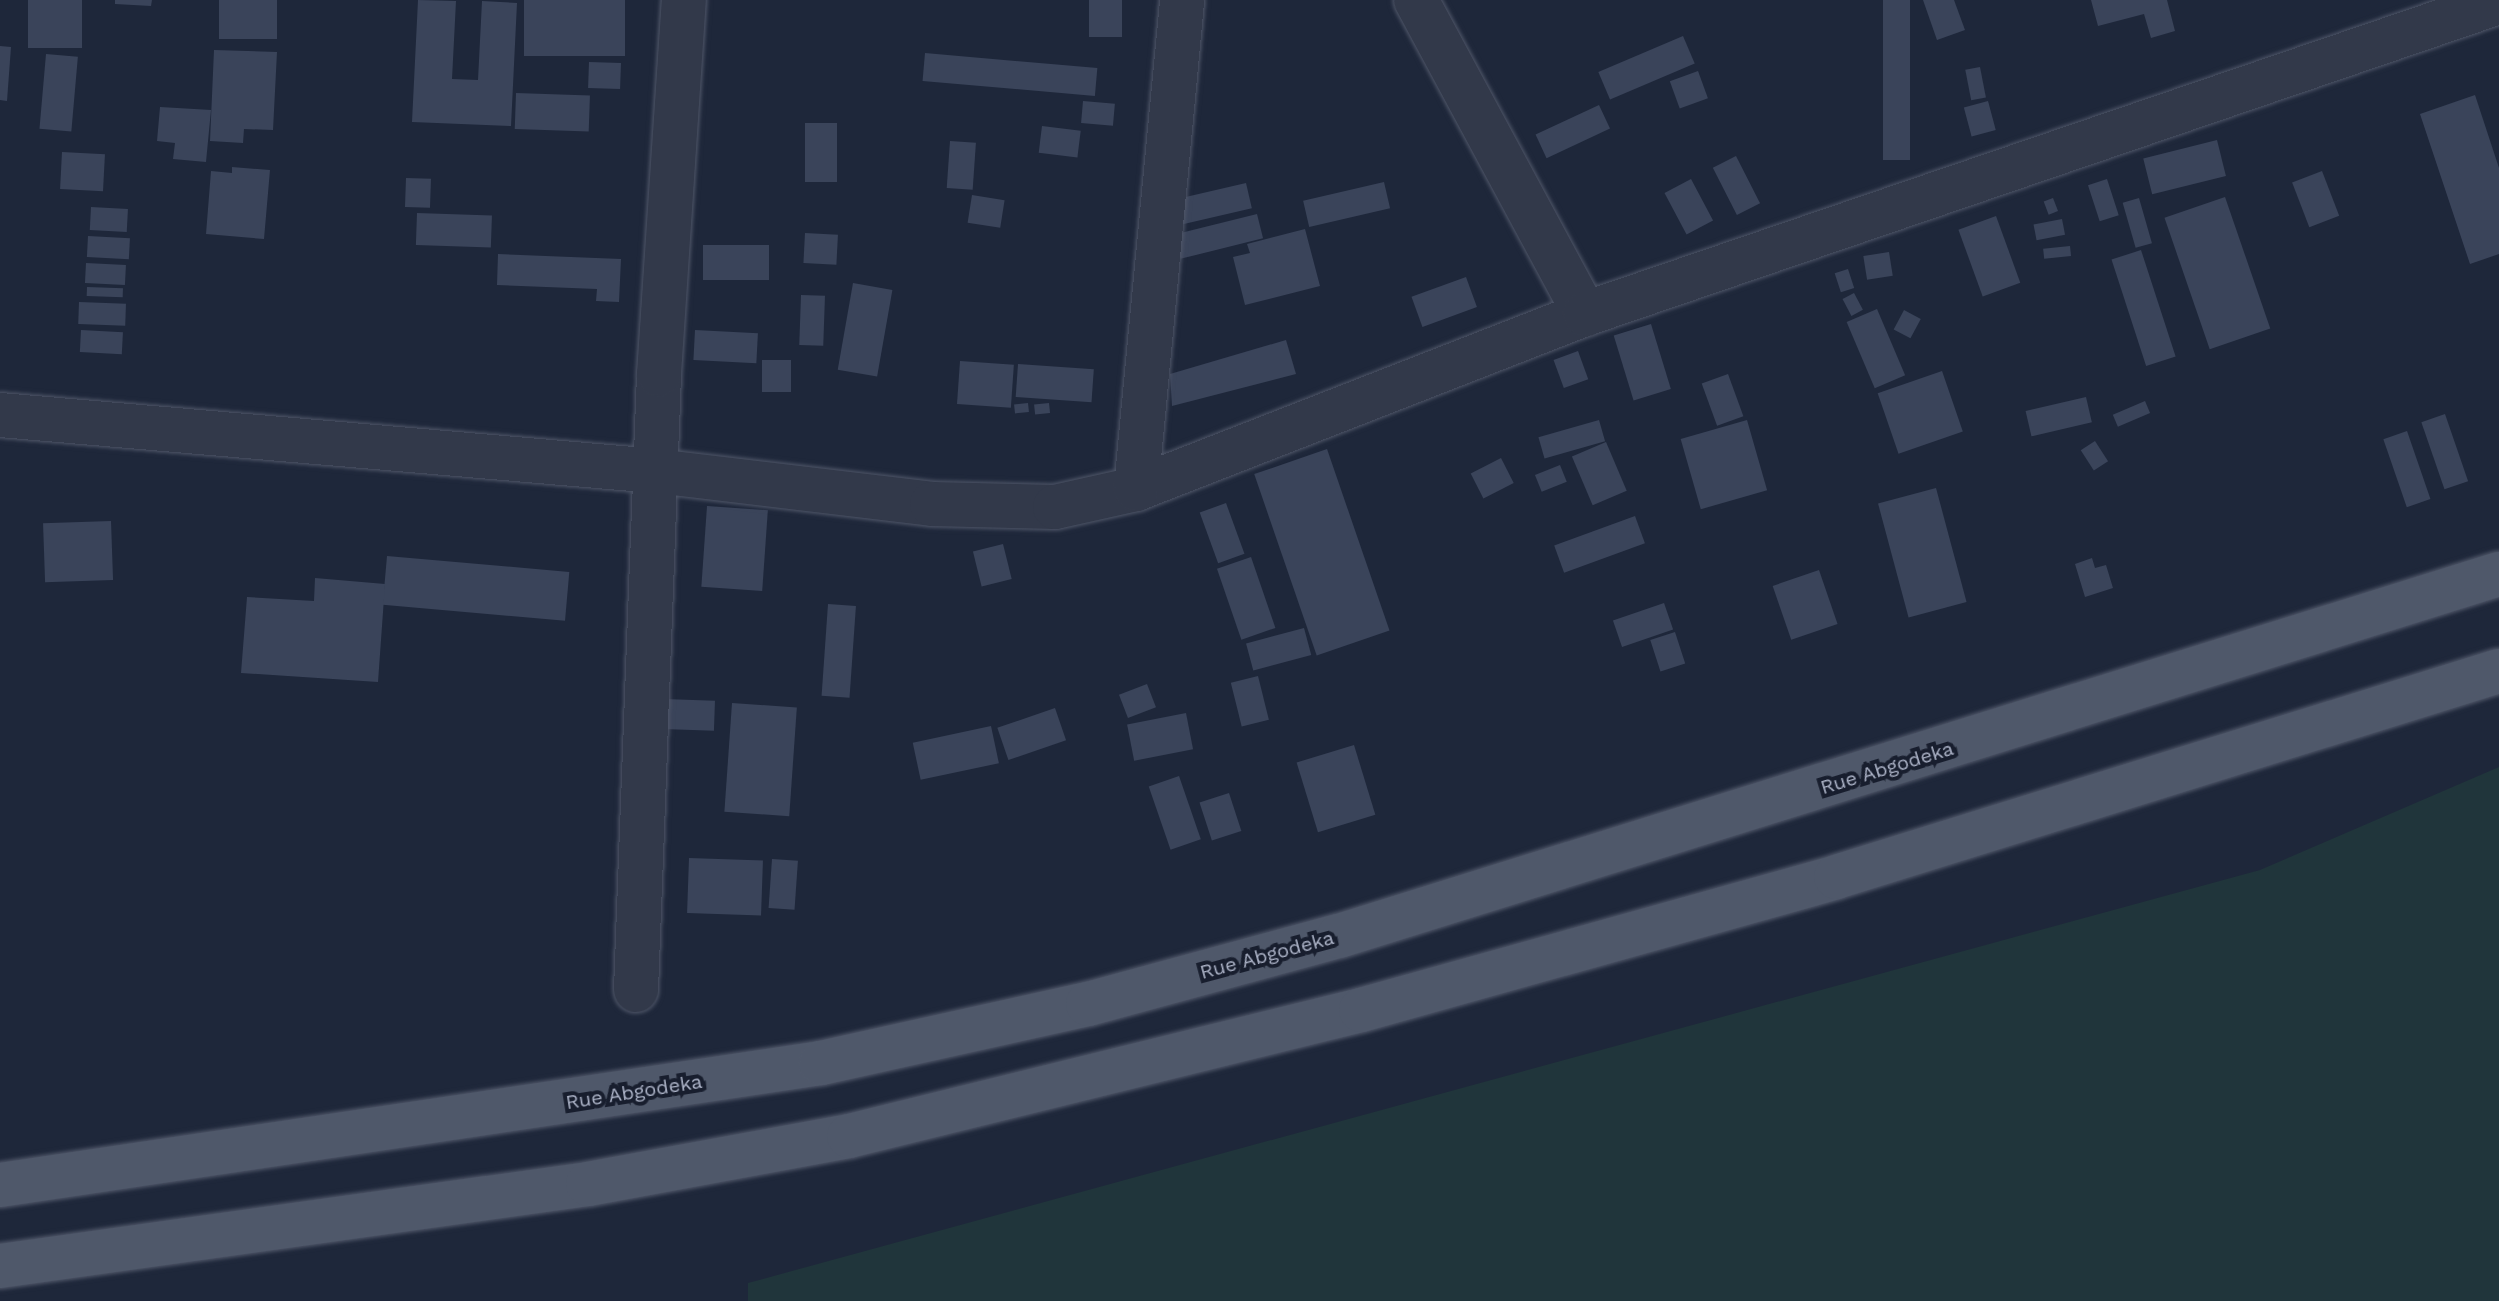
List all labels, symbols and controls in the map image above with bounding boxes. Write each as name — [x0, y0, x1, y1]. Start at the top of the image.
street label: Rue Abgodeka — [1817, 736, 1957, 800]
street label: Rue Abgodeka — [1197, 925, 1337, 985]
street label: Rue Abgodeka — [564, 1069, 704, 1115]

